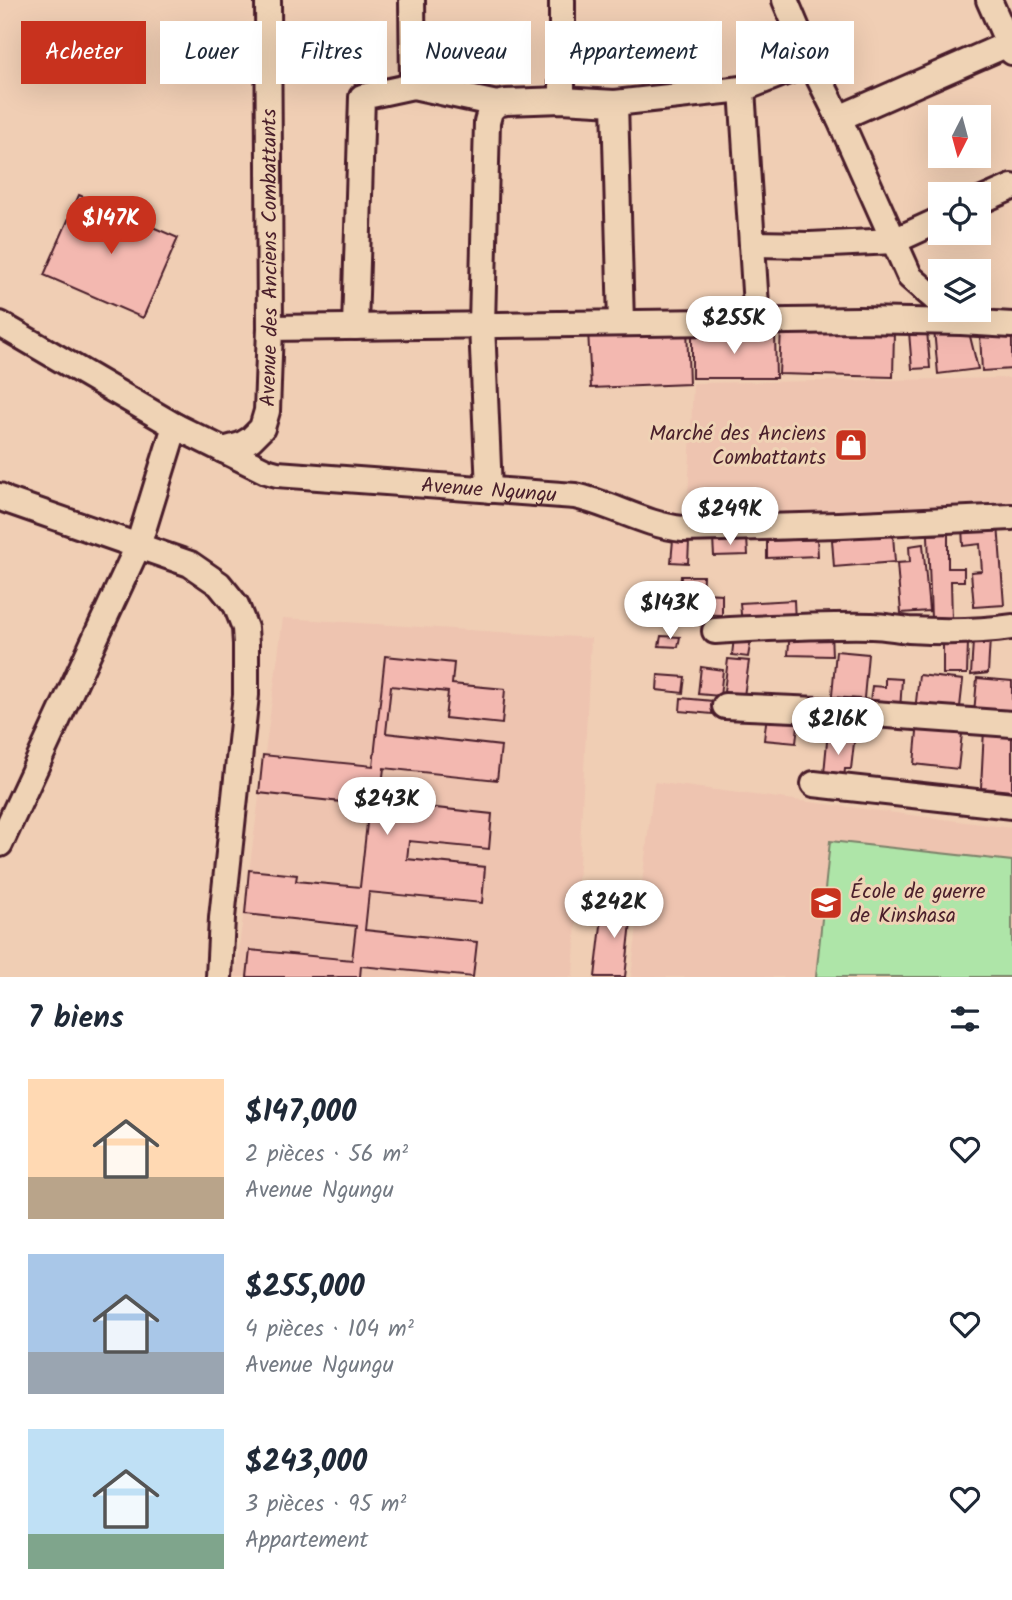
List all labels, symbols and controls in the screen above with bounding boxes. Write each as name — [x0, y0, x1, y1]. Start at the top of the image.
chip: Acheter — [21, 21, 146, 84]
chip: Louer — [160, 21, 262, 84]
chip: Filtres — [276, 21, 387, 84]
chip: Nouveau — [401, 21, 531, 84]
chip: Appartement — [545, 21, 722, 84]
chip: Maison — [736, 21, 854, 84]
north arrow — [928, 105, 990, 168]
map controls — [928, 105, 991, 322]
street label: Avenue des Anciens Combattants — [252, 108, 288, 407]
button: locate — [928, 182, 991, 245]
pin: $147K — [62, 196, 160, 256]
text: $147K — [82, 201, 140, 237]
button: layers — [928, 259, 991, 322]
pin: $255K — [685, 296, 783, 356]
text: $255K — [702, 301, 766, 337]
place label: Marché des Anciens Combattants — [649, 418, 826, 475]
shop icon: Marché des Anciens Combattants — [832, 426, 870, 464]
street label: Avenue Ngungu — [420, 470, 558, 513]
pin: $249K — [681, 488, 779, 547]
text: $249K — [697, 492, 763, 528]
pin: $143K — [621, 582, 719, 641]
text: $143K — [640, 586, 700, 622]
pin: $216K — [789, 698, 887, 757]
text: $216K — [808, 702, 868, 738]
pin: $243K — [338, 778, 436, 837]
text: $243K — [354, 782, 420, 818]
place label: École de guerre de Kinshasa — [850, 876, 986, 933]
pin: $242K — [565, 880, 663, 940]
school or university icon: École de guerre de Kinshasa — [807, 884, 845, 922]
text: $242K — [581, 885, 647, 921]
text: 7 biens — [28, 995, 124, 1043]
icon: filters — [946, 1000, 984, 1038]
text: $147,000 — [245, 1089, 356, 1137]
icon: home — [84, 1107, 168, 1191]
icon: heart — [946, 1130, 984, 1168]
text: 2 pièces · 56 m² — [245, 1137, 408, 1173]
text: Avenue Ngungu — [245, 1173, 394, 1209]
text: $255,000 — [245, 1264, 365, 1312]
icon: home — [84, 1282, 168, 1366]
icon: heart — [946, 1305, 984, 1343]
text: 4 pièces · 104 m² — [245, 1312, 414, 1348]
text: Avenue Ngungu — [245, 1348, 394, 1384]
text: $243,000 — [245, 1439, 367, 1487]
icon: home — [84, 1457, 168, 1541]
icon: heart — [946, 1480, 984, 1518]
text: 3 pièces · 95 m² — [245, 1487, 406, 1523]
text: Appartement — [245, 1523, 368, 1559]

